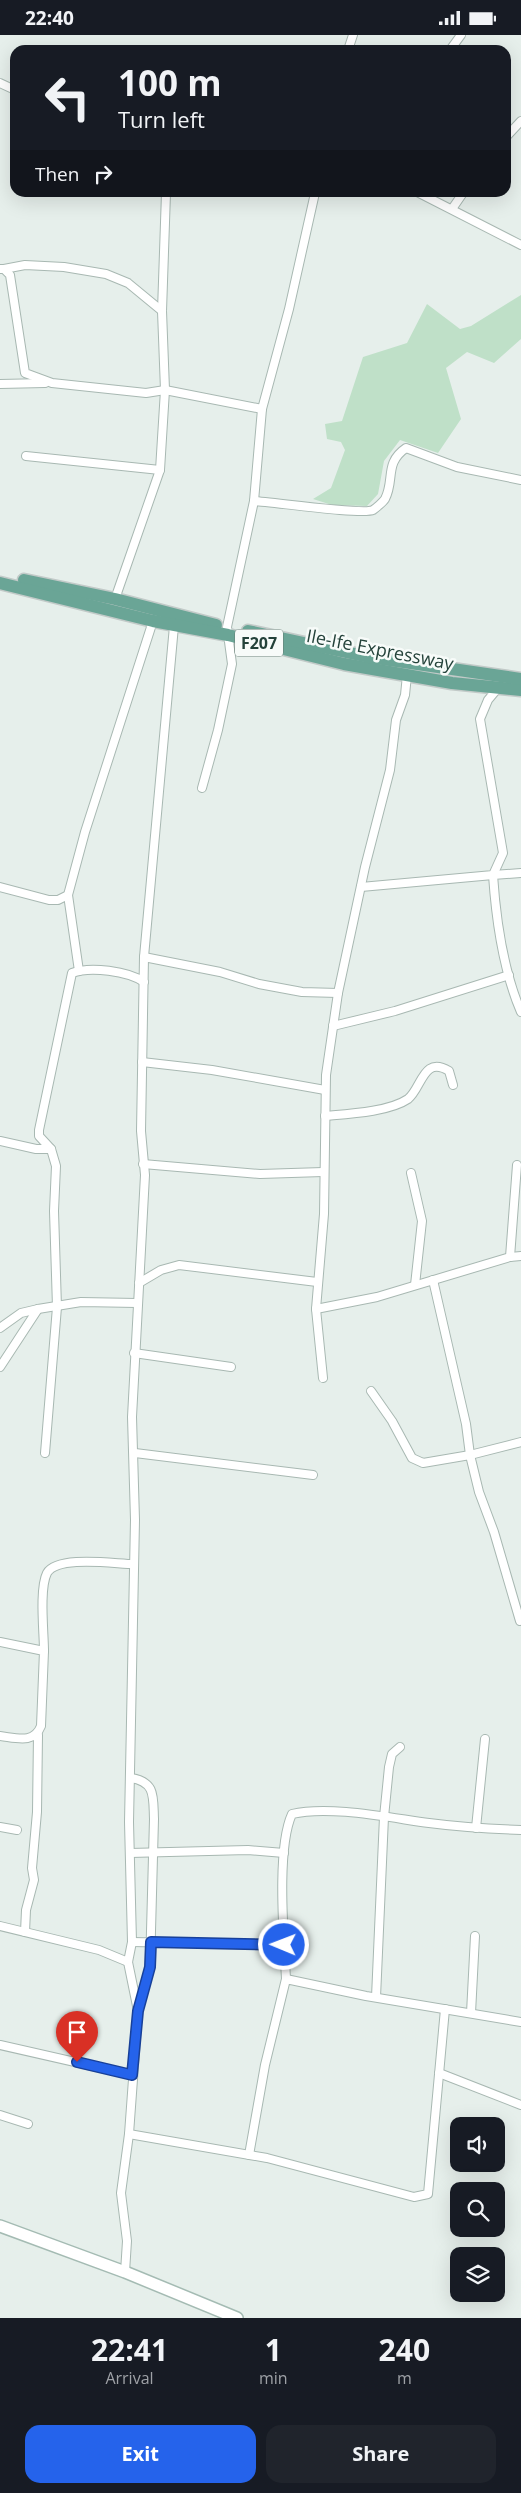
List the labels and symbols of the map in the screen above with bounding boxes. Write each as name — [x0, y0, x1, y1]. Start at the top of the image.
street label: Ile-Ife Expressway — [305, 623, 457, 675]
road number: F207 — [235, 629, 283, 657]
position arrow — [257, 1918, 309, 1970]
pin — [56, 2011, 98, 2062]

